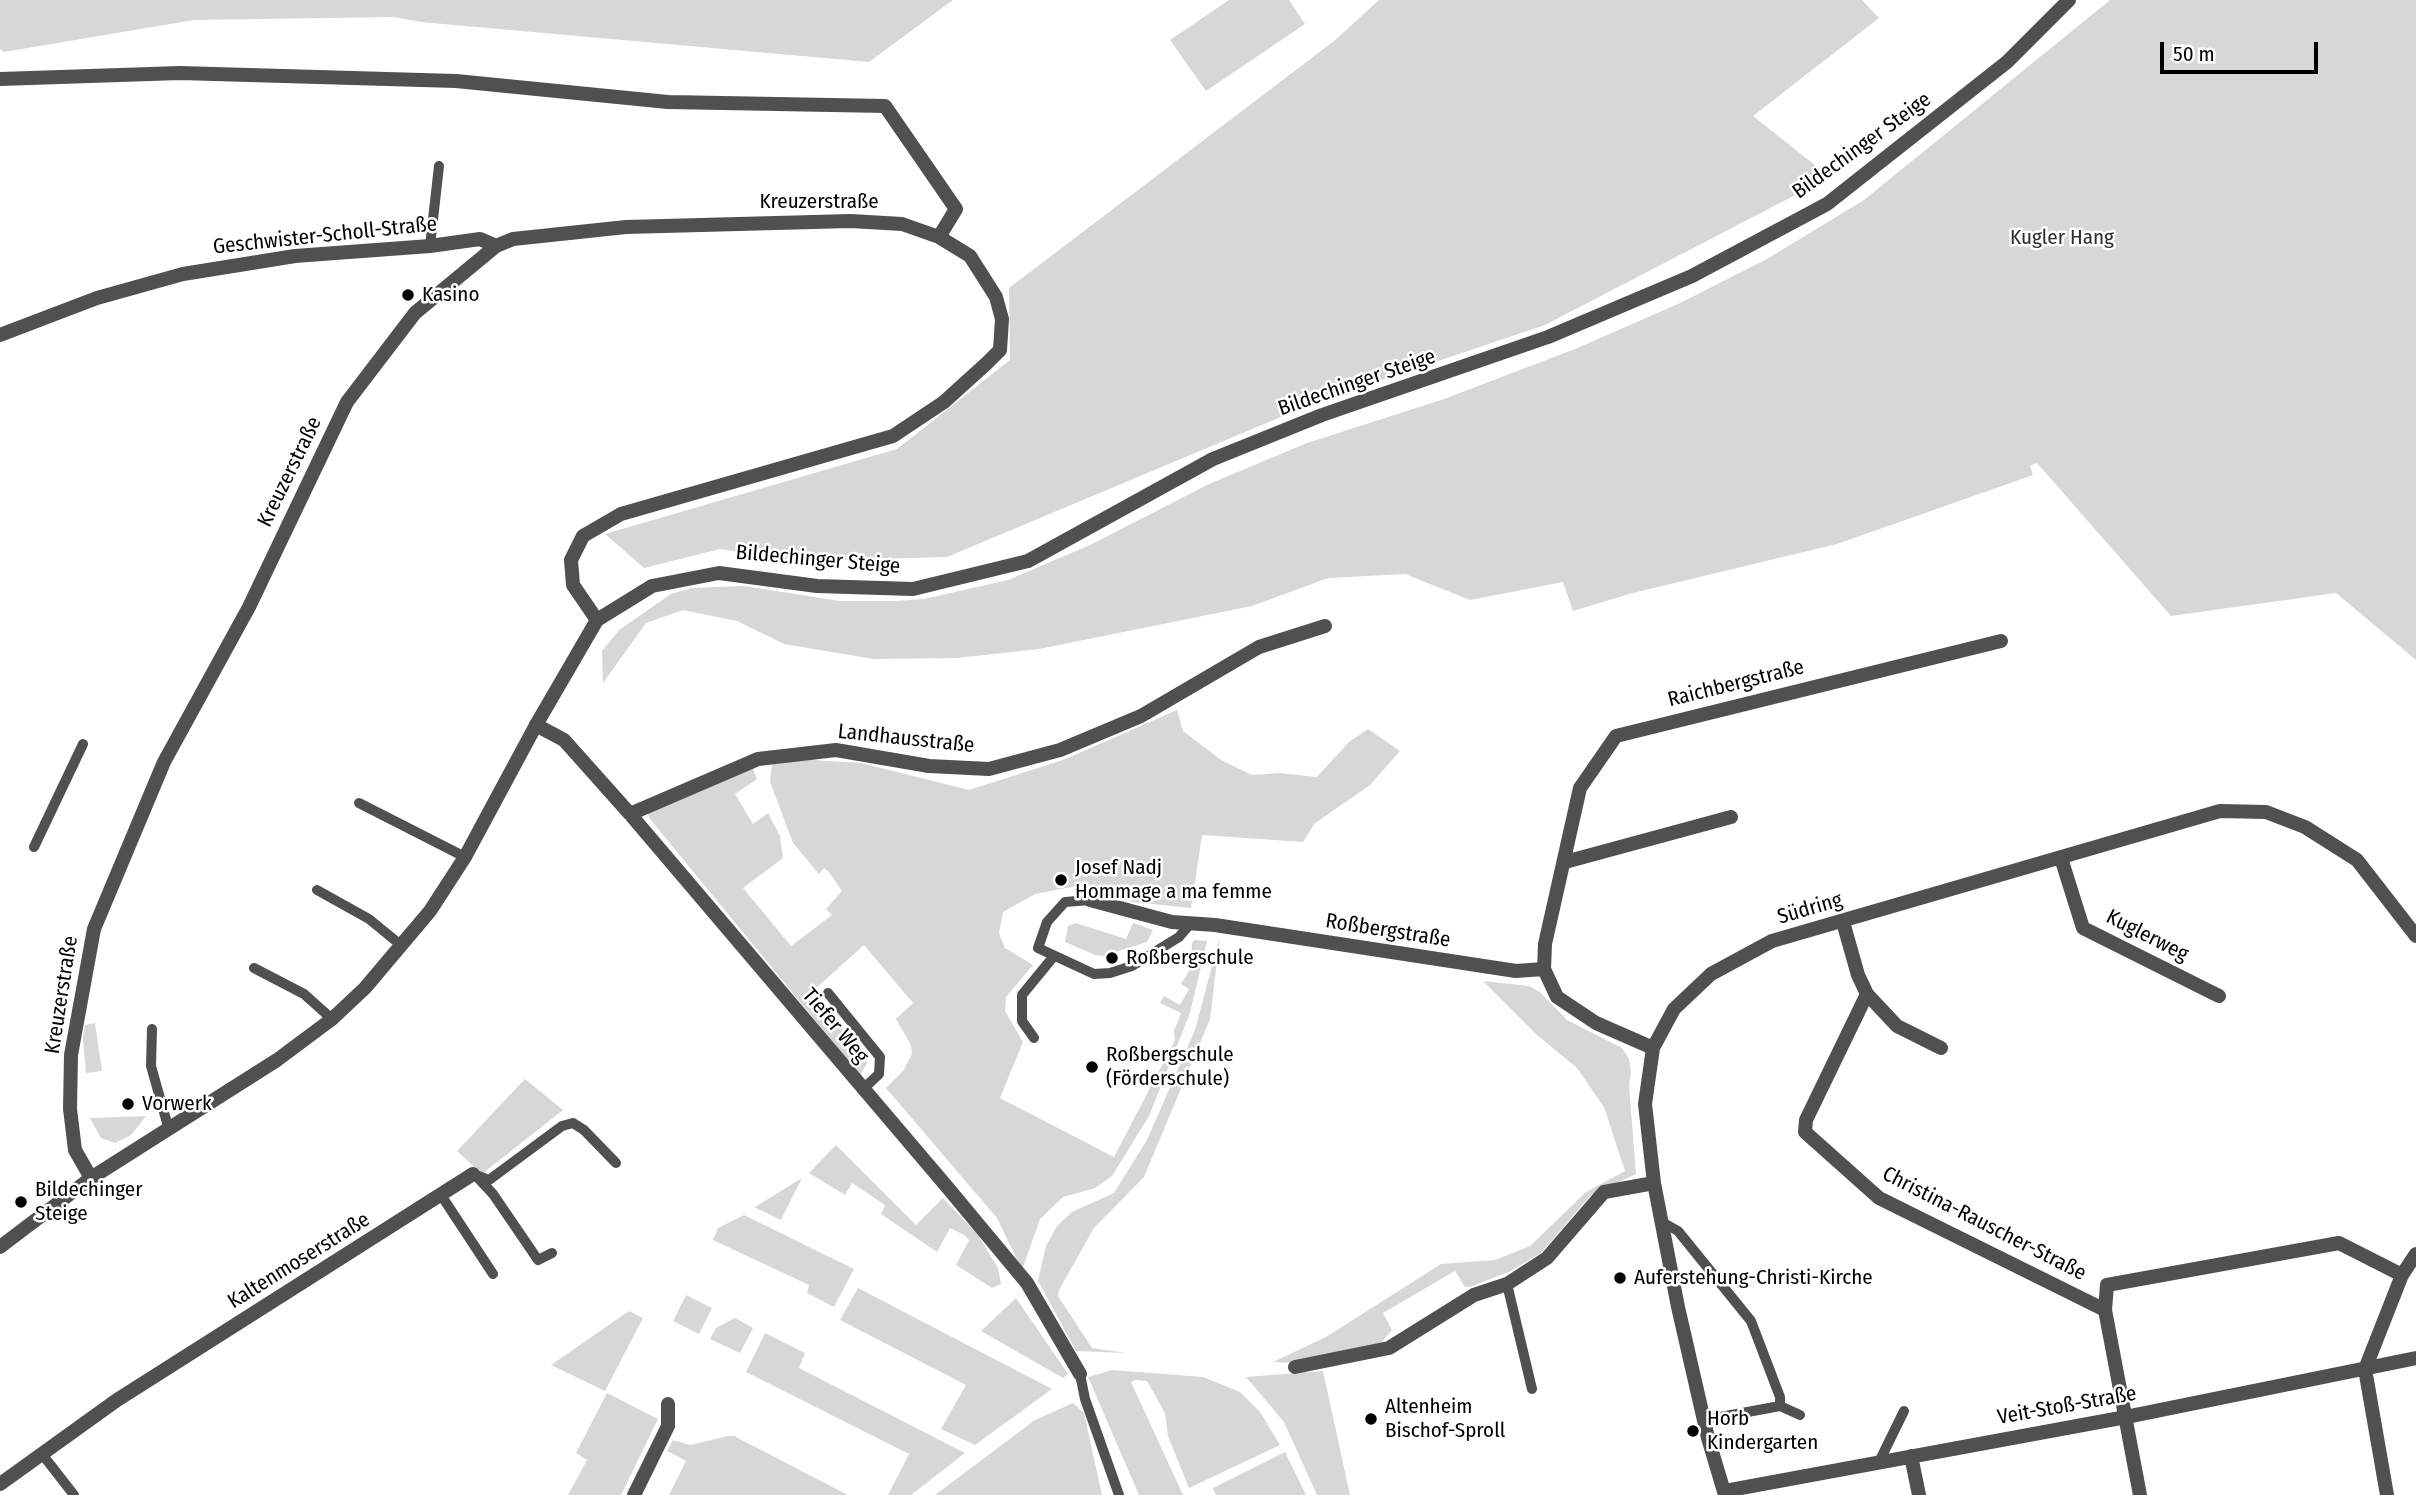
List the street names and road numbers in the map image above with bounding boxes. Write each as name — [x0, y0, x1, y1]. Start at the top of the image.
street label: Bildechinger Steige — [1788, 87, 1936, 205]
street label: Kreuzerstraße — [759, 189, 879, 215]
street label: Geschwister-Scholl-Straße — [212, 212, 438, 260]
street label: Bildechinger Steige — [1275, 344, 1439, 422]
street label: Kreuzerstraße — [253, 413, 327, 531]
street label: Bildechinger Steige — [735, 540, 901, 580]
street label: Raichbergstraße — [1665, 655, 1807, 713]
street label: Landhausstraße — [836, 719, 976, 759]
street label: Südring — [1775, 888, 1845, 930]
street label: Kuglerweg — [2102, 905, 2192, 967]
street label: Roßbergstraße — [1324, 909, 1452, 953]
street label: Kreuzerstraße — [40, 934, 84, 1056]
street label: Tiefer Weg — [796, 983, 874, 1069]
street label: Christina-Rauscher-Straße — [1878, 1162, 2090, 1286]
street label: Kaltenmoserstraße — [223, 1207, 375, 1315]
street label: Veit-Stoß-Straße — [1996, 1381, 2138, 1431]

